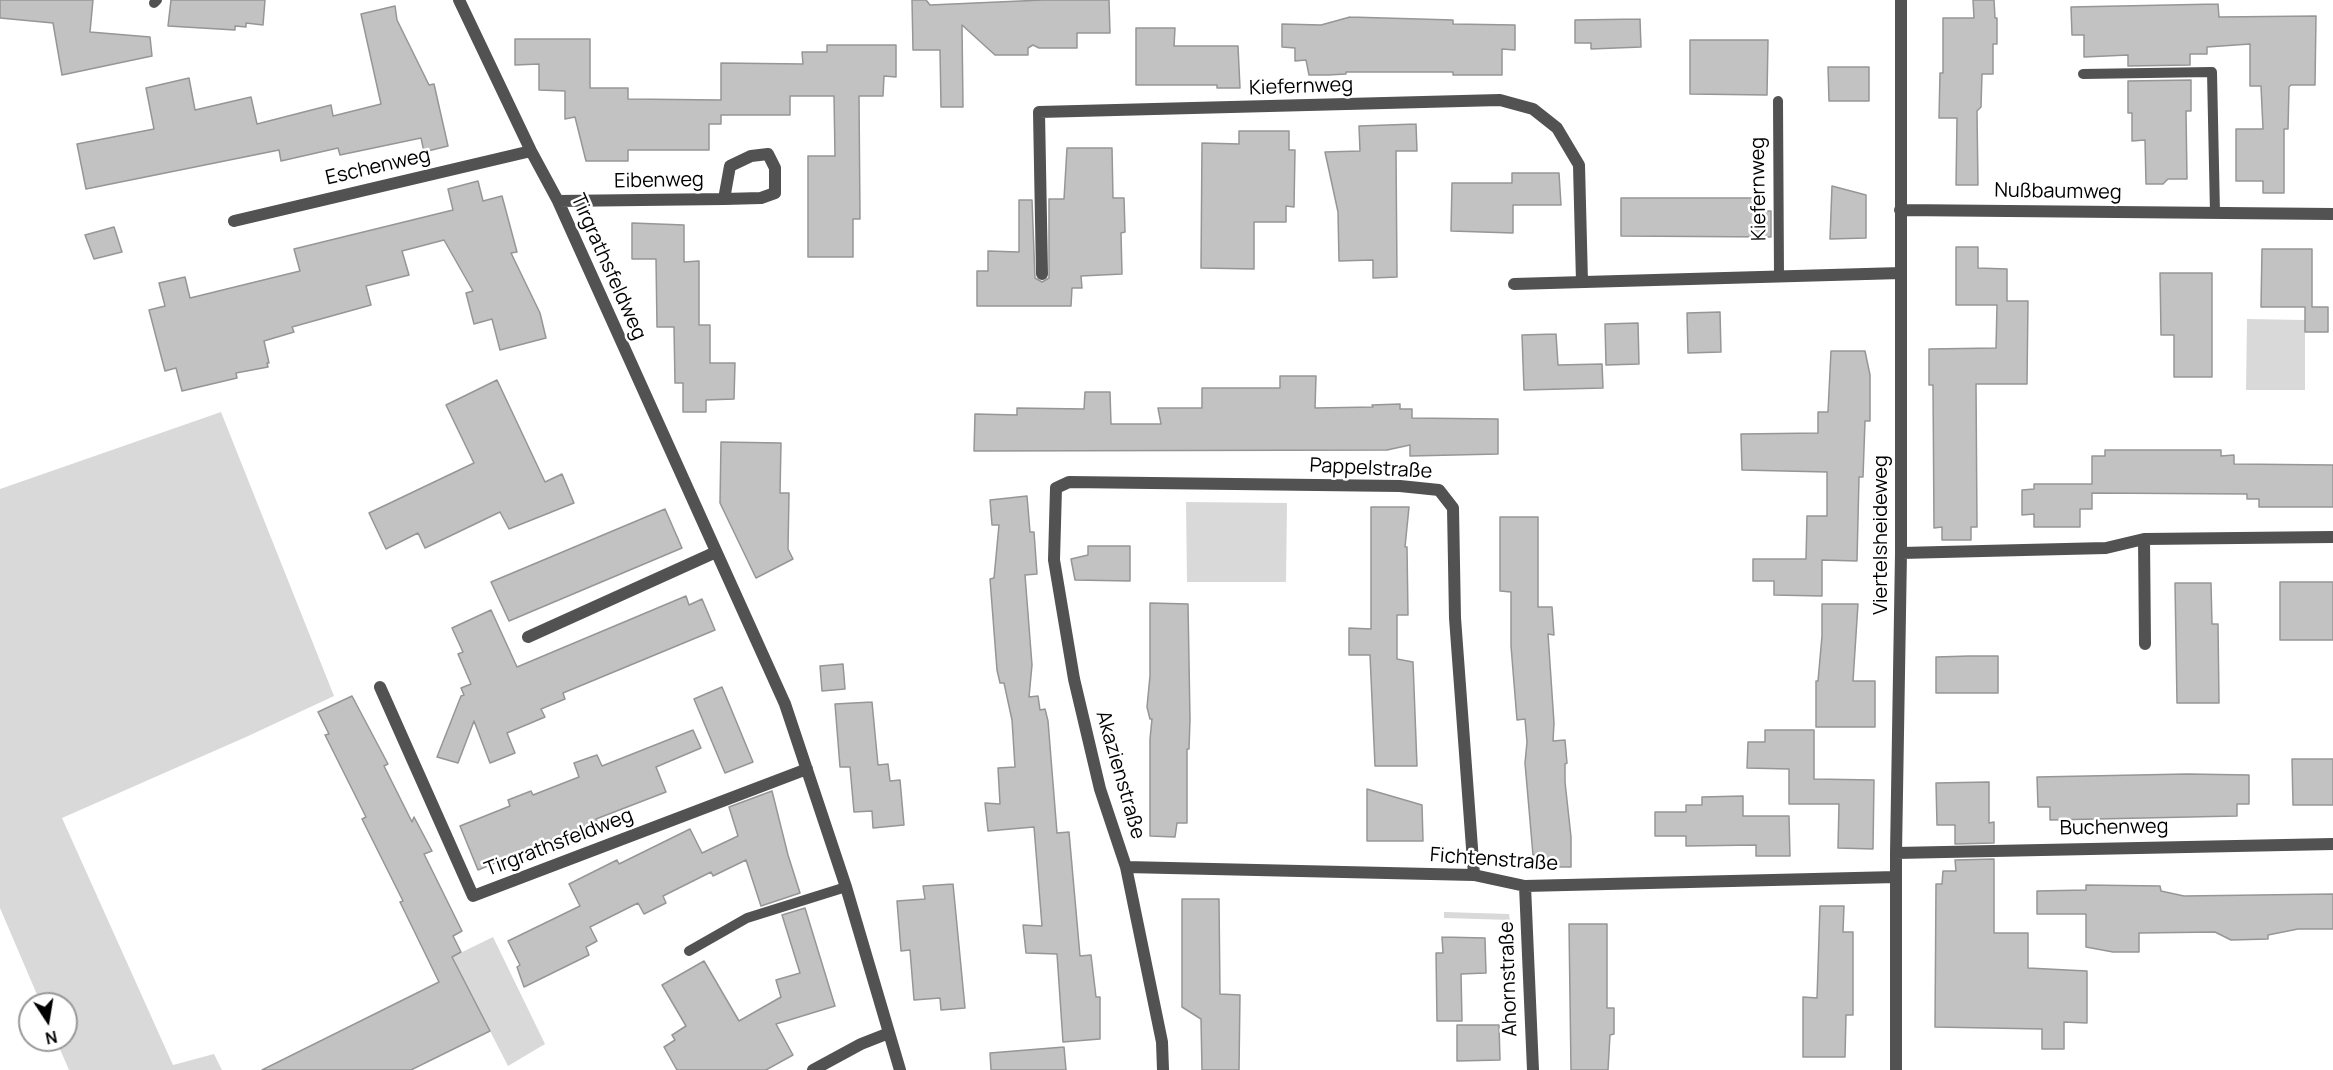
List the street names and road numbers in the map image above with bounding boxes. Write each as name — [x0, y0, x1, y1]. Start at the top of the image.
street label: Kiefernweg — [1249, 73, 1353, 101]
street label: Kiefernweg — [1746, 137, 1772, 241]
street label: Eschenweg — [323, 143, 433, 191]
street label: Eibenweg — [614, 168, 704, 194]
street label: Nußbaumweg — [1994, 179, 2122, 205]
street label: Tirgrathsfeldweg — [565, 190, 651, 344]
street label: Pappelstraße — [1309, 454, 1433, 484]
street label: Viertelsheideweg — [1869, 455, 1893, 615]
street label: Akazienstraße — [1090, 708, 1150, 842]
street label: Tirgrathsfeldweg — [481, 804, 637, 882]
street label: Buchenweg — [2059, 815, 2169, 841]
street label: Fichtenstraße — [1429, 844, 1559, 876]
street label: Ahornstraße — [1495, 921, 1523, 1037]

